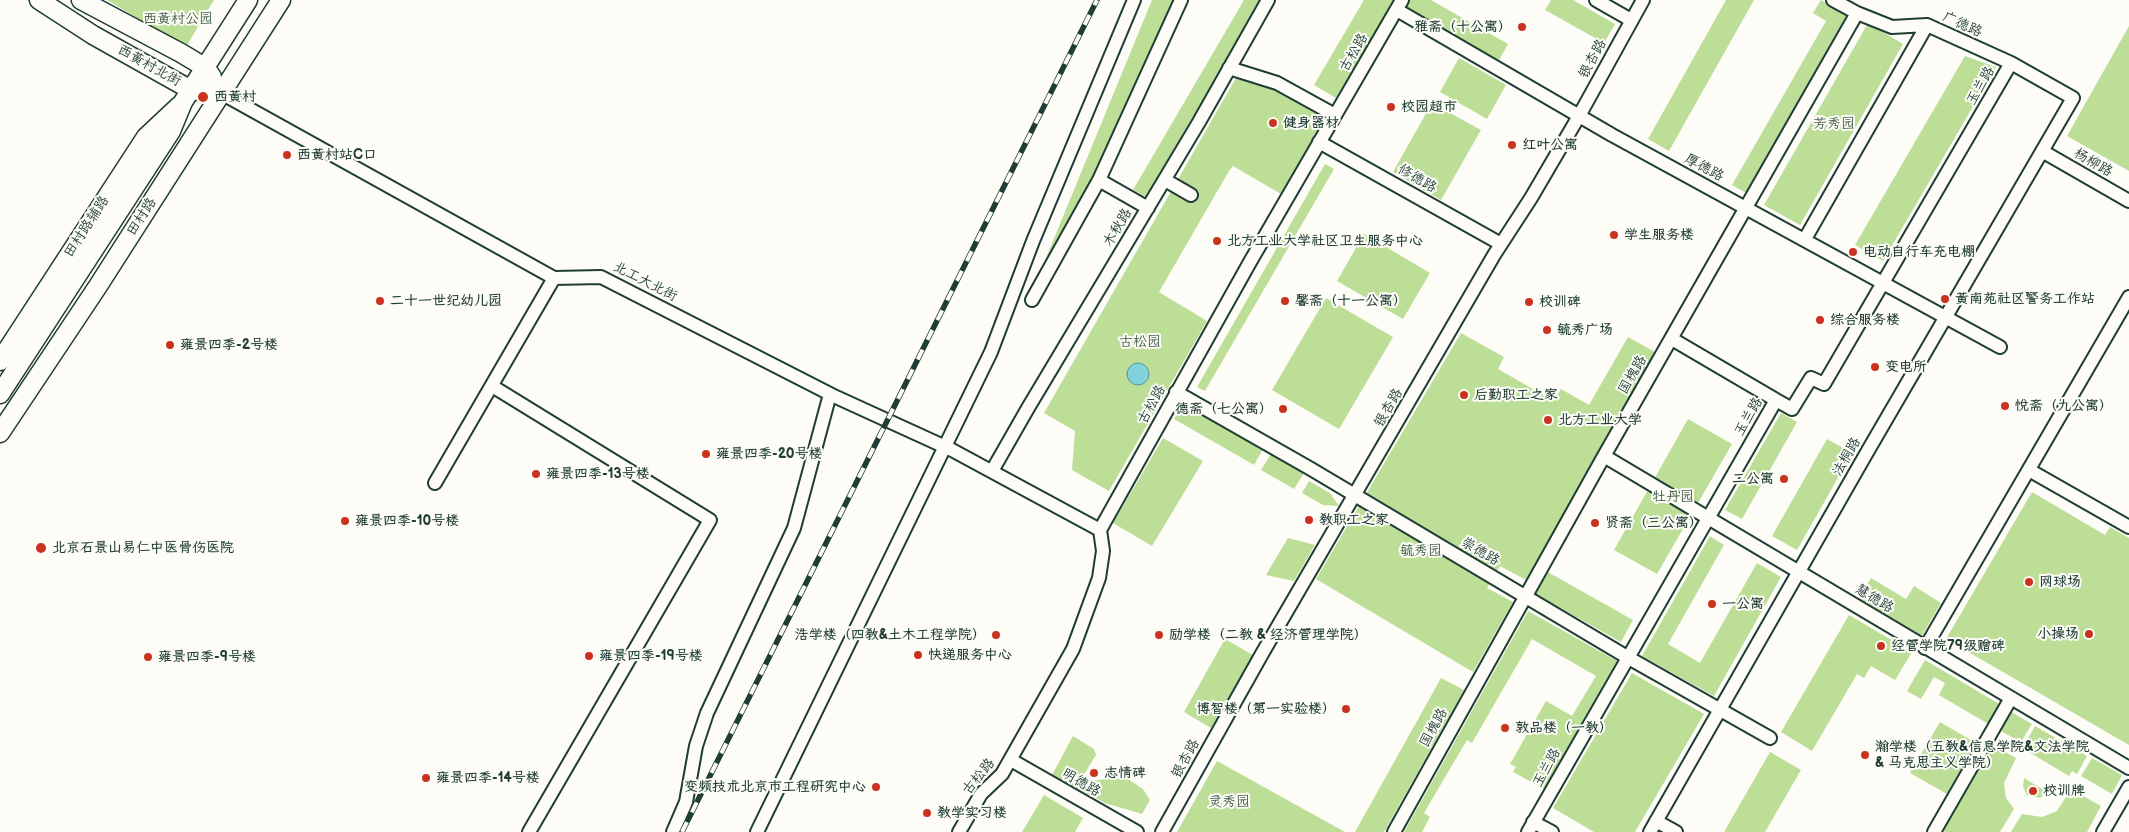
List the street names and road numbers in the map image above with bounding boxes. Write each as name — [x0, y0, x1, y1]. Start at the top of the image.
street label: 广德路 — [1939, 9, 1985, 41]
street label: 古松路 — [1336, 31, 1372, 75]
street label: 银杏路 — [1576, 37, 1610, 81]
street label: 西黄村北街 — [114, 42, 184, 90]
street label: 玉兰路 — [1963, 64, 1999, 108]
street label: 杨柳路 — [2071, 145, 2115, 181]
street label: 厚德路 — [1682, 151, 1726, 185]
street label: 修德路 — [1395, 161, 1439, 197]
street label: 田村路辅路 — [61, 193, 113, 261]
street label: 田村路 — [124, 195, 160, 239]
street label: 木秋路 — [1100, 206, 1136, 250]
street label: 北工大北街 — [610, 259, 680, 305]
street label: 国槐路 — [1615, 353, 1651, 397]
street label: 古松路 — [1134, 383, 1170, 427]
street label: 银杏路 — [1371, 386, 1407, 430]
street label: 玉兰路 — [1731, 395, 1767, 439]
street label: 法桐路 — [1829, 435, 1865, 479]
street label: 崇德路 — [1458, 534, 1502, 570]
street label: 慧德路 — [1852, 581, 1896, 617]
street label: 国槐路 — [1416, 706, 1452, 750]
street label: 银杏路 — [1168, 737, 1204, 781]
street label: 玉兰路 — [1529, 746, 1565, 790]
street label: 古松路 — [959, 755, 999, 799]
street label: 明德路 — [1059, 765, 1103, 801]

